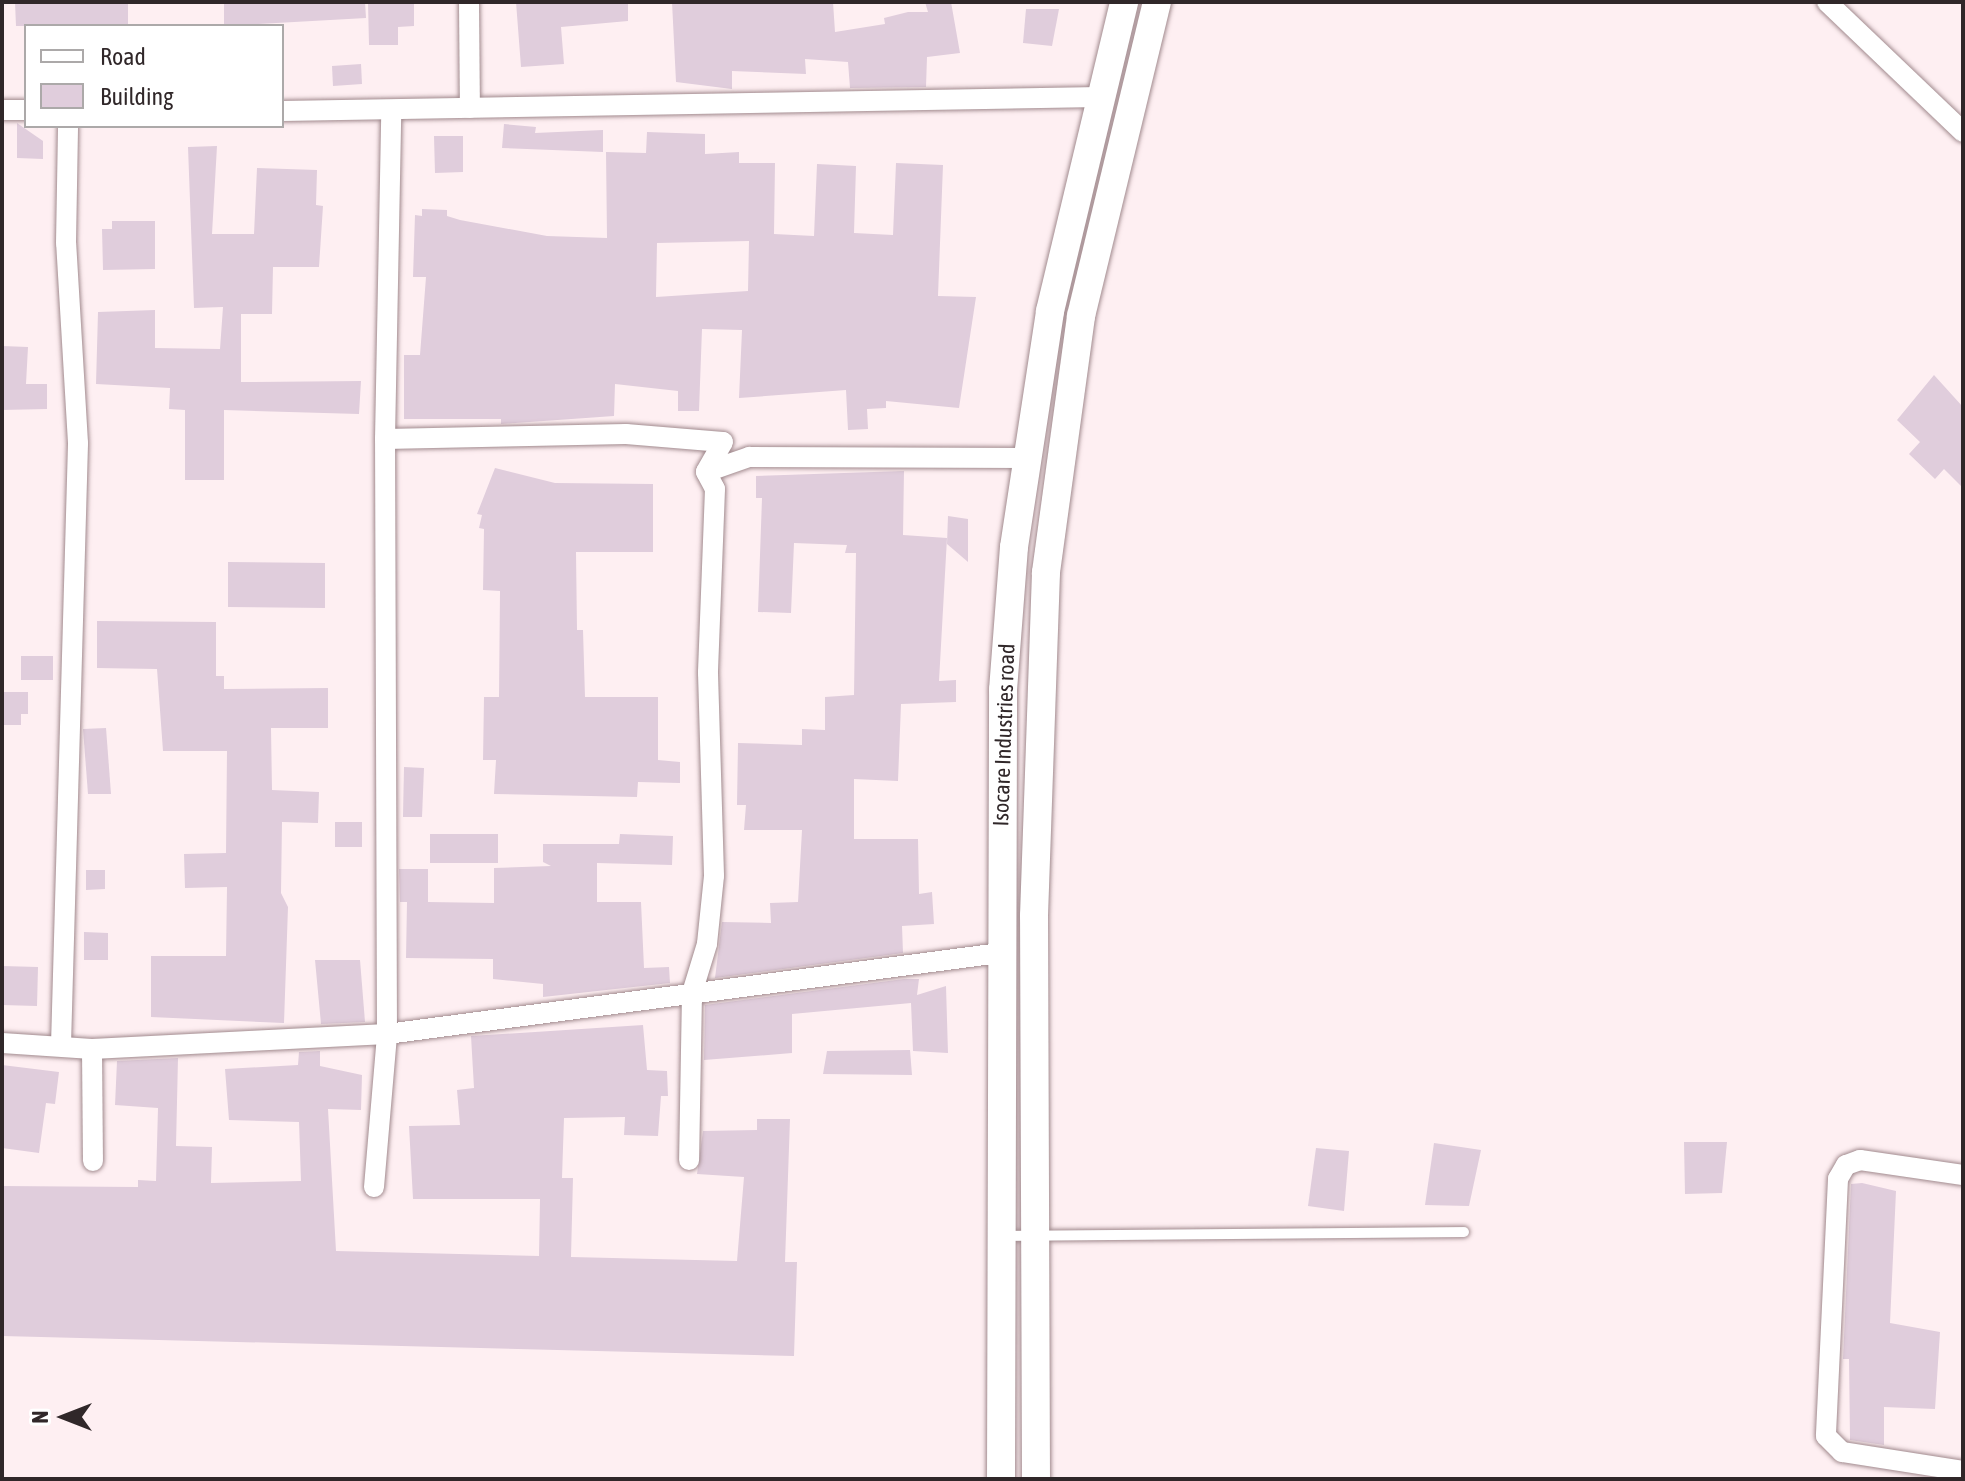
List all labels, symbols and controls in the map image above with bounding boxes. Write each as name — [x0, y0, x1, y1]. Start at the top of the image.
legend — [24, 24, 284, 128]
text: Road — [100, 43, 146, 70]
text: Building — [100, 83, 173, 110]
street label: Isocare Industries road — [988, 643, 1020, 827]
north arrow — [24, 1377, 104, 1457]
text: N — [27, 1411, 53, 1424]

